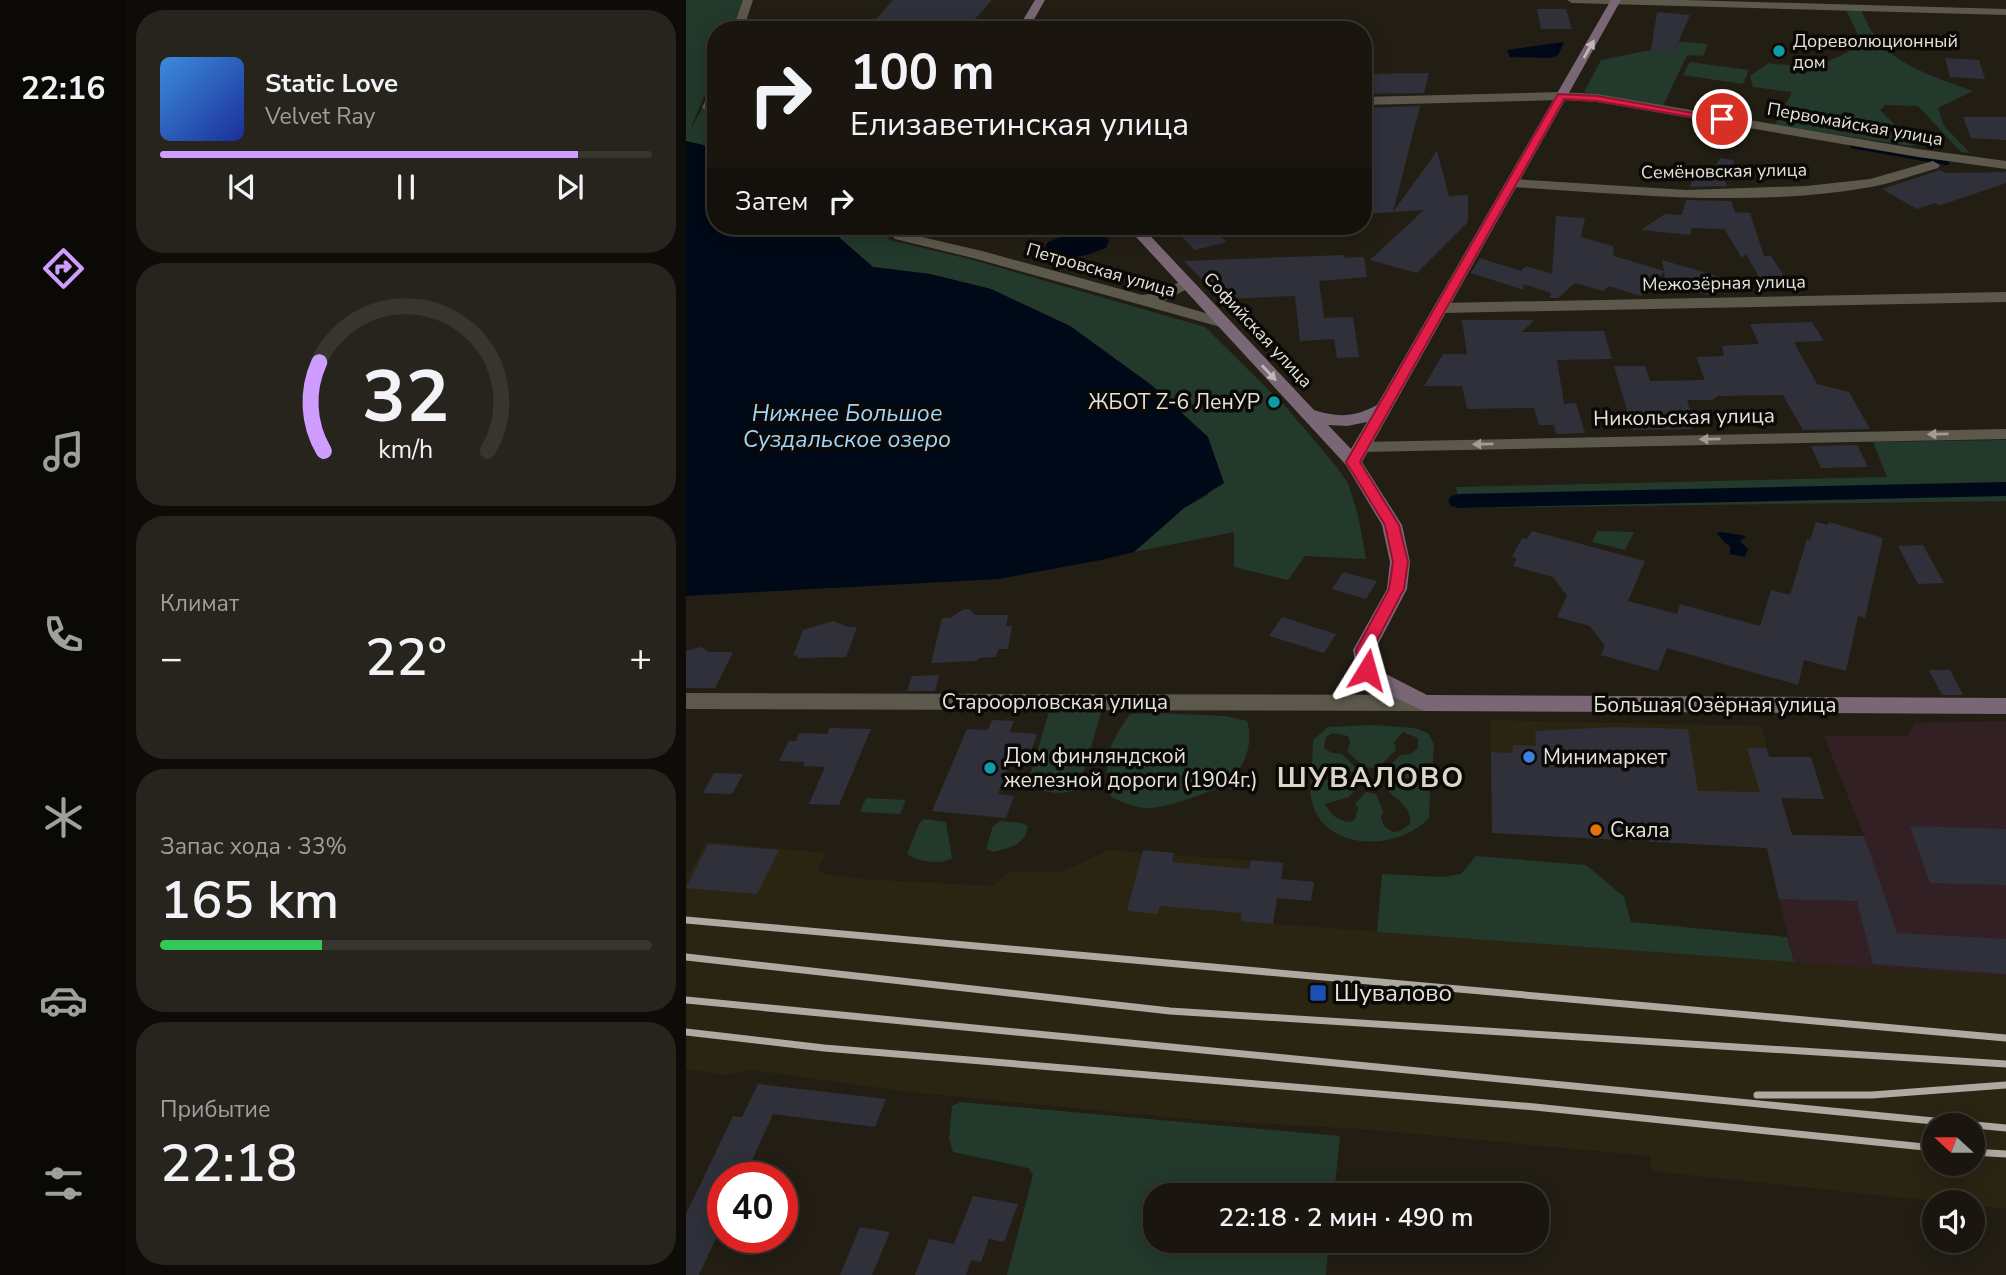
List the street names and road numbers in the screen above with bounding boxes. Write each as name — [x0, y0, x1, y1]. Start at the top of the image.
street label: Первомайская улица — [1765, 97, 1945, 151]
street label: Семёновская улица — [1641, 158, 1807, 184]
street label: Петровская улица — [1024, 237, 1178, 303]
street label: Софийская улица — [1198, 267, 1318, 393]
street label: Межозёрная улица — [1642, 270, 1806, 296]
street label: Никольская улица — [1593, 401, 1775, 433]
street label: Староорловская улица — [942, 688, 1168, 716]
street label: Большая Озёрная улица — [1594, 691, 1837, 719]

